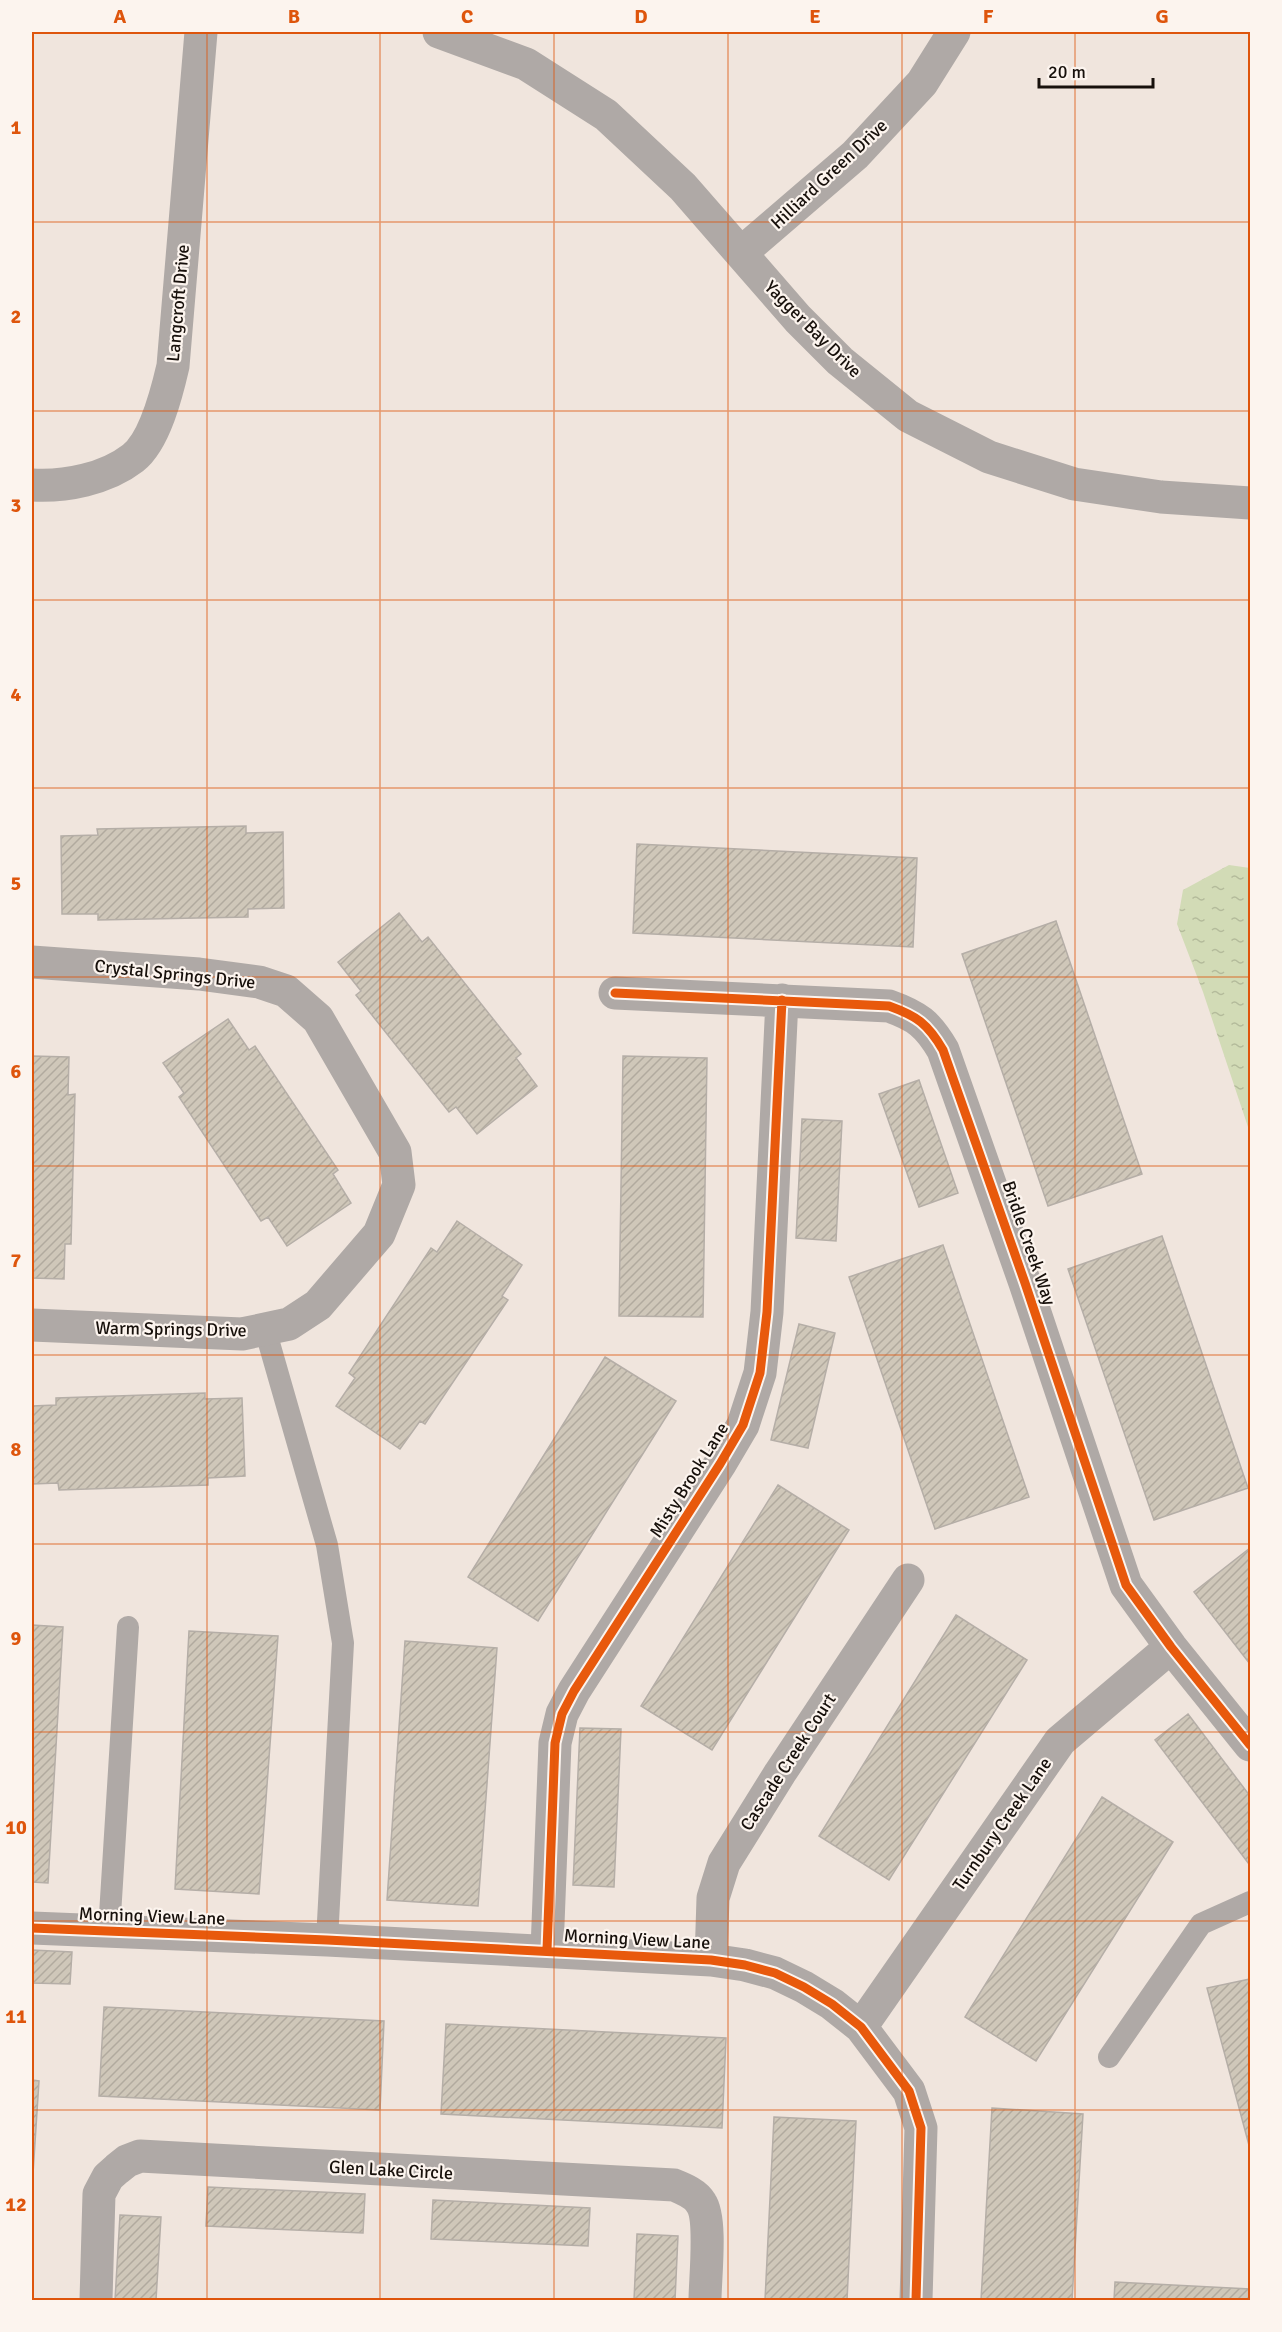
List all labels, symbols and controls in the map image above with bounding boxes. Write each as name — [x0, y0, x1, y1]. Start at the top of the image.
text: A — [114, 4, 127, 29]
text: B — [288, 4, 300, 29]
text: C — [461, 4, 473, 29]
text: D — [634, 4, 648, 29]
text: E — [809, 4, 821, 29]
text: F — [983, 4, 994, 29]
text: G — [1155, 4, 1169, 29]
scale bar — [1039, 51, 1153, 89]
text: 20 m — [1048, 61, 1086, 83]
street label: Hilliard Green Drive — [766, 114, 892, 234]
text: 1 — [11, 115, 22, 140]
street label: Langcroft Drive — [162, 243, 194, 363]
street label: Yagger Bay Drive — [760, 276, 866, 382]
text: 2 — [11, 304, 21, 329]
text: 3 — [11, 493, 21, 518]
text: 4 — [11, 682, 22, 707]
text: 5 — [11, 871, 21, 896]
street label: Crystal Springs Drive — [93, 955, 257, 993]
text: 6 — [11, 1059, 22, 1084]
street label: Bridle Creek Way — [997, 1178, 1061, 1309]
text: 7 — [11, 1248, 22, 1273]
street label: Warm Springs Drive — [95, 1317, 247, 1341]
street label: Misty Brook Lane — [645, 1418, 733, 1542]
text: 8 — [11, 1437, 22, 1462]
text: 9 — [11, 1626, 22, 1651]
street label: Cascade Creek Court — [735, 1689, 841, 1835]
street label: Turnbury Creek Lane — [948, 1753, 1056, 1895]
text: 10 — [5, 1815, 27, 1840]
street label: Morning View Lane — [78, 1902, 226, 1930]
street label: Morning View Lane — [563, 1924, 711, 1954]
text: 11 — [5, 2004, 27, 2029]
street label: Glen Lake Circle — [328, 2156, 454, 2184]
text: 12 — [5, 2192, 27, 2217]

